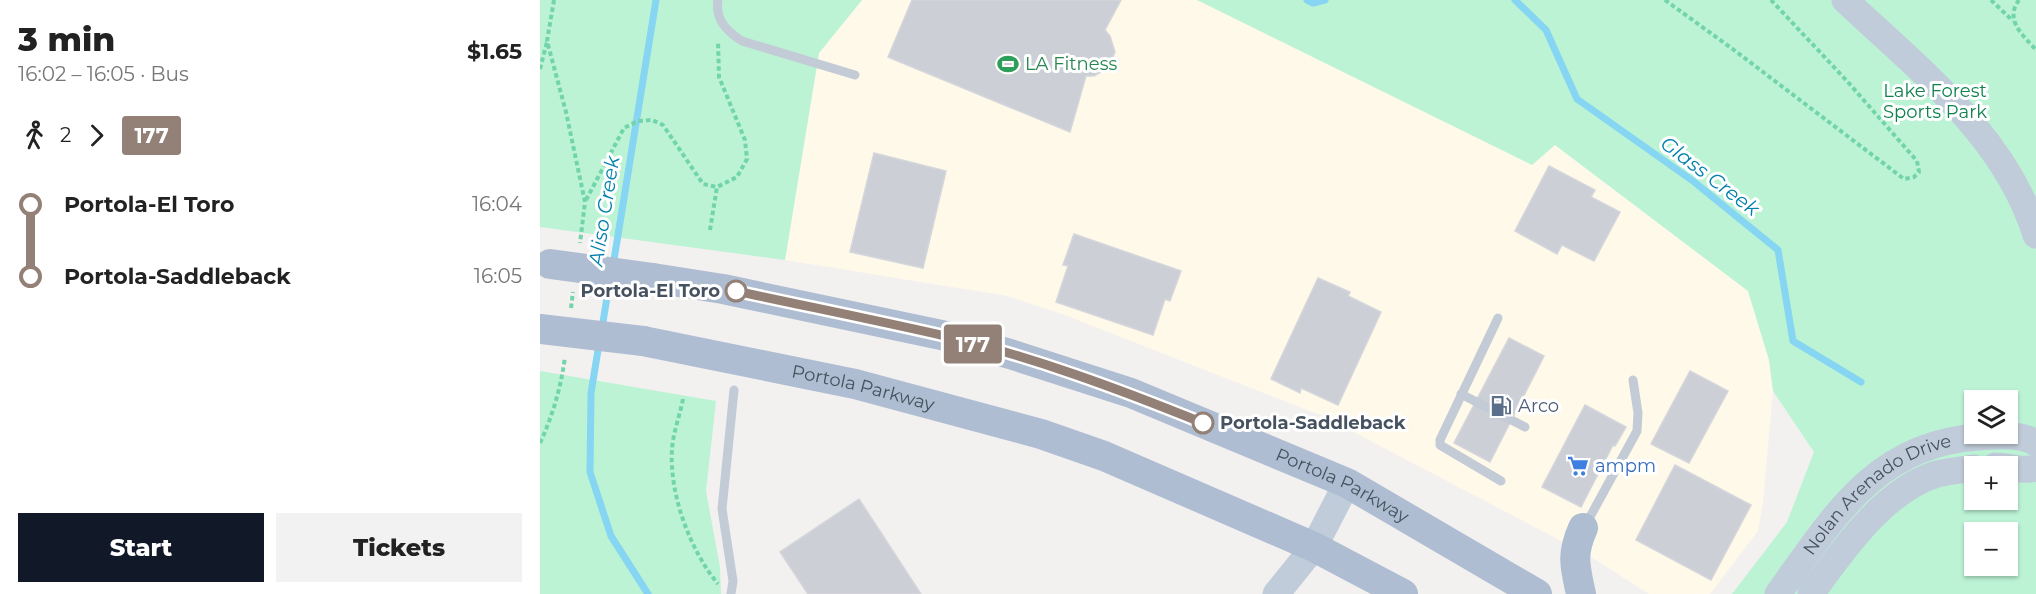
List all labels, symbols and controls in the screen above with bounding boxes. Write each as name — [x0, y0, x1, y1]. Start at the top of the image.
text: 3 min — [18, 19, 115, 59]
text: $1.65 — [467, 38, 522, 65]
sports icon: LA Fitness — [996, 52, 1020, 76]
place label: LA Fitness — [1025, 53, 1117, 75]
text: 16:02 – 16:05 · Bus — [18, 62, 189, 86]
park label: Lake Forest Sports Park — [1883, 80, 1987, 123]
icon: walk — [18, 119, 51, 152]
icon: forward — [80, 119, 113, 152]
text: 2 — [60, 123, 71, 147]
text: 177 — [134, 123, 169, 148]
water label: Glass Creek — [1656, 131, 1765, 222]
water label: Aliso Creek — [583, 153, 625, 269]
text: Portola-El Toro — [64, 191, 235, 218]
text: 16:04 — [472, 192, 522, 216]
text: Portola-Saddleback — [64, 263, 291, 290]
text: 16:05 — [474, 264, 522, 288]
place label: Portola-El Toro — [581, 280, 720, 302]
marker: Portola-El Toro — [725, 280, 747, 302]
line badge: 177 — [938, 324, 1008, 364]
text: 177 — [956, 332, 990, 357]
street label: Portola Parkway — [790, 360, 937, 416]
map controls — [1964, 390, 2018, 576]
button: layers — [1964, 390, 2018, 444]
fuel station icon: Arco — [1489, 394, 1513, 418]
place label: Arco — [1518, 395, 1559, 417]
marker: Portola-Saddleback — [1192, 412, 1214, 434]
place label: Portola-Saddleback — [1220, 412, 1406, 434]
street label: Nolan Arenado Drive — [1798, 430, 1953, 559]
street label: Portola Parkway — [1272, 443, 1413, 528]
supermarket icon: ampm — [1566, 454, 1590, 478]
place label: ampm — [1595, 455, 1656, 477]
button: + — [1964, 456, 2018, 510]
button: Start — [18, 513, 264, 582]
button: Tickets — [276, 513, 522, 582]
button: − — [1964, 522, 2018, 576]

